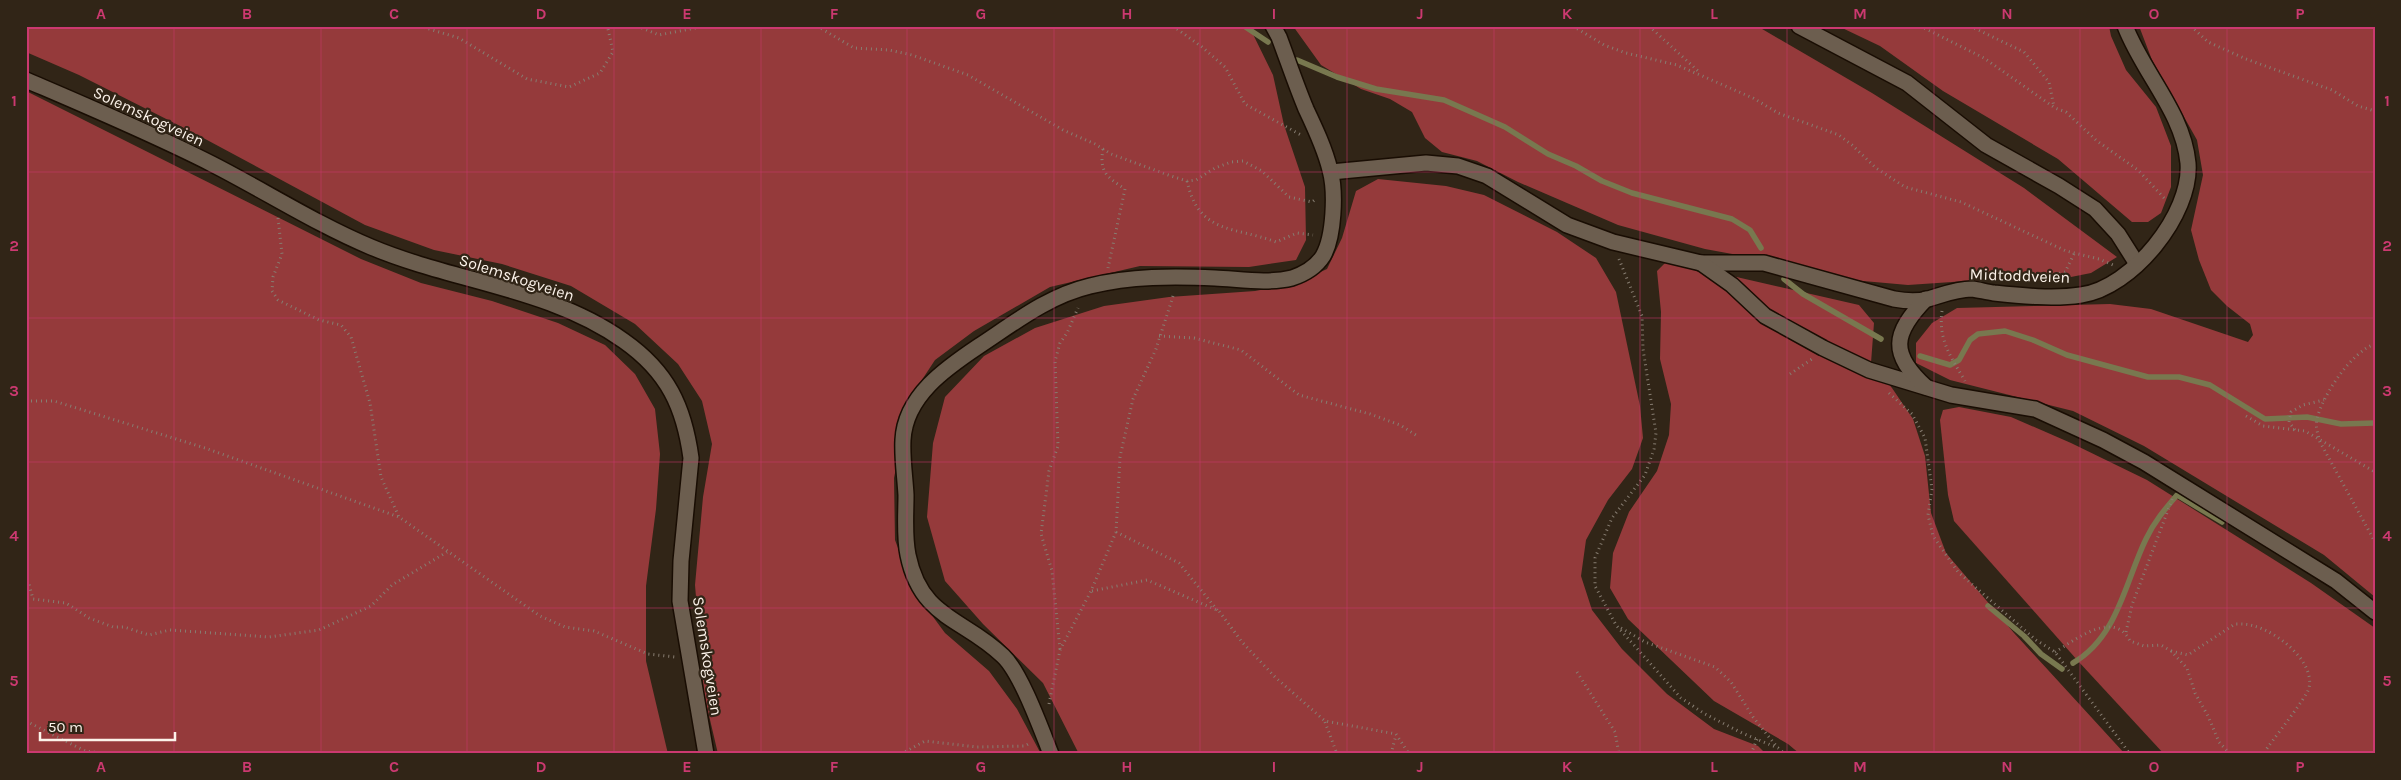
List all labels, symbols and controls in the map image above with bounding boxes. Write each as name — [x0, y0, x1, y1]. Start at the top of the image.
text: A — [96, 4, 106, 23]
text: B — [242, 4, 252, 23]
text: C — [389, 4, 399, 23]
text: D — [536, 4, 547, 23]
text: E — [682, 4, 692, 23]
text: F — [830, 4, 839, 23]
text: G — [976, 4, 986, 23]
text: H — [1121, 4, 1133, 23]
text: I — [1272, 4, 1276, 23]
text: J — [1416, 4, 1424, 23]
text: K — [1562, 4, 1573, 23]
text: L — [1710, 4, 1718, 23]
text: M — [1853, 4, 1867, 23]
text: N — [2001, 4, 2013, 23]
text: O — [2149, 4, 2160, 23]
text: P — [2295, 4, 2305, 23]
street label: Solemskogveien — [90, 82, 207, 150]
text: 1 — [11, 91, 17, 110]
text: 1 — [2384, 91, 2390, 110]
text: 2 — [9, 236, 19, 255]
text: 2 — [2382, 236, 2392, 255]
street label: Solemskogveien — [457, 250, 577, 305]
street label: Midtoddveien — [1969, 264, 2070, 287]
text: 3 — [9, 381, 19, 400]
text: 3 — [2382, 381, 2392, 400]
text: 4 — [9, 526, 19, 545]
text: 4 — [2382, 526, 2392, 545]
street label: Solemskogveien — [689, 595, 726, 717]
text: 5 — [9, 671, 19, 690]
text: 5 — [2382, 671, 2392, 690]
scale bar — [40, 710, 175, 742]
text: 50 m — [48, 718, 83, 736]
text: A — [96, 757, 106, 776]
text: B — [242, 757, 252, 776]
text: C — [389, 757, 399, 776]
text: D — [536, 757, 547, 776]
text: E — [682, 757, 692, 776]
text: F — [830, 757, 839, 776]
text: G — [976, 757, 986, 776]
text: H — [1121, 757, 1133, 776]
text: I — [1272, 757, 1276, 776]
text: J — [1416, 757, 1424, 776]
text: K — [1562, 757, 1573, 776]
text: L — [1710, 757, 1718, 776]
text: M — [1853, 757, 1867, 776]
text: N — [2001, 757, 2013, 776]
text: O — [2149, 757, 2160, 776]
text: P — [2295, 757, 2305, 776]

